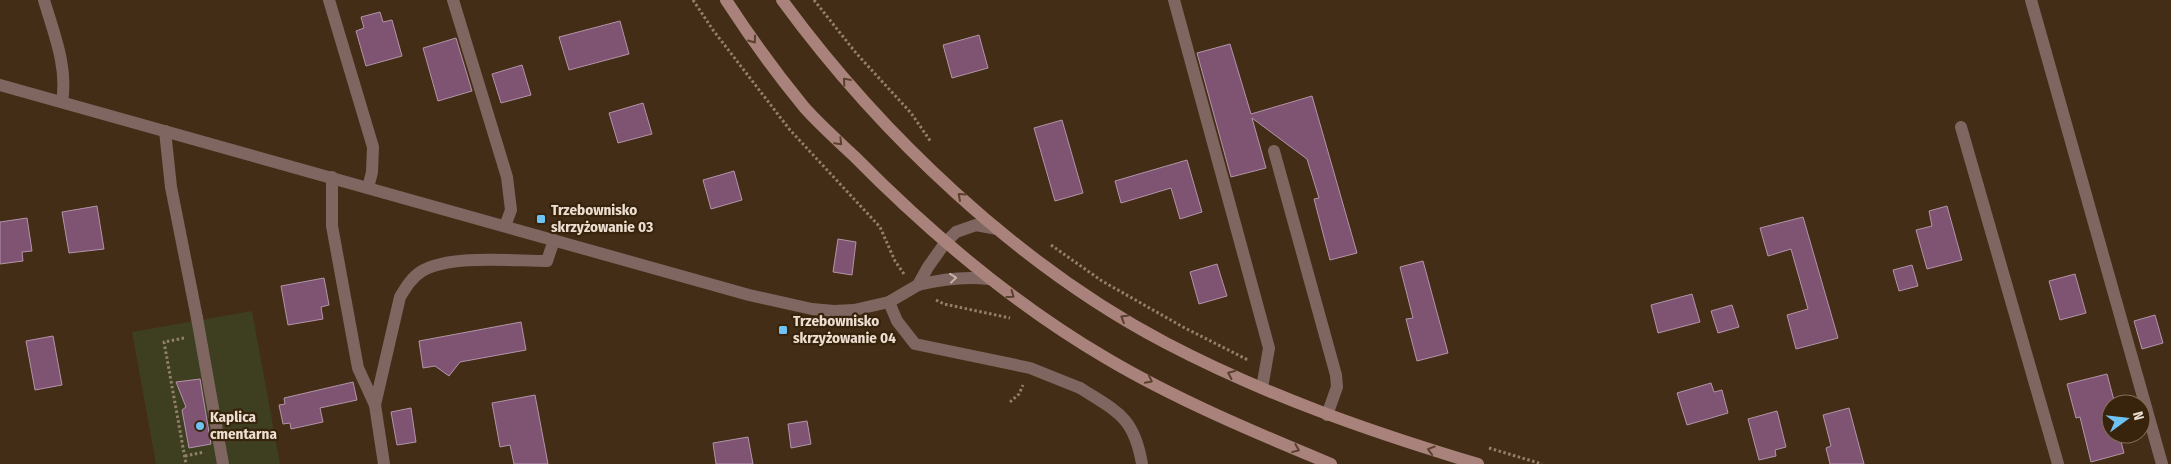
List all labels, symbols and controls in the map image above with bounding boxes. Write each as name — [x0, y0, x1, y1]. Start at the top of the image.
one-way arrow — [747, 34, 756, 44]
one-way arrow — [844, 78, 852, 87]
one-way arrow — [834, 136, 843, 145]
one-way arrow — [957, 193, 966, 202]
place label: Trzebownisko skrzyżowanie 03 — [551, 201, 653, 236]
marker: Trzebownisko skrzyżowanie 03 — [535, 213, 547, 225]
one-way arrow — [950, 273, 958, 284]
one-way arrow — [1005, 289, 1015, 298]
place label: Trzebownisko skrzyżowanie 04 — [793, 312, 896, 347]
one-way arrow — [1120, 315, 1129, 325]
marker: Trzebownisko skrzyżowanie 04 — [777, 324, 789, 336]
one-way arrow — [1227, 370, 1236, 380]
one-way arrow — [1144, 374, 1153, 384]
north arrow — [2101, 394, 2151, 444]
place label: Kaplica cmentarna — [210, 408, 277, 443]
text: N — [2129, 410, 2147, 422]
marker: Kaplica cmentarna — [194, 420, 206, 432]
one-way arrow — [1291, 443, 1300, 454]
one-way arrow — [1428, 445, 1436, 455]

